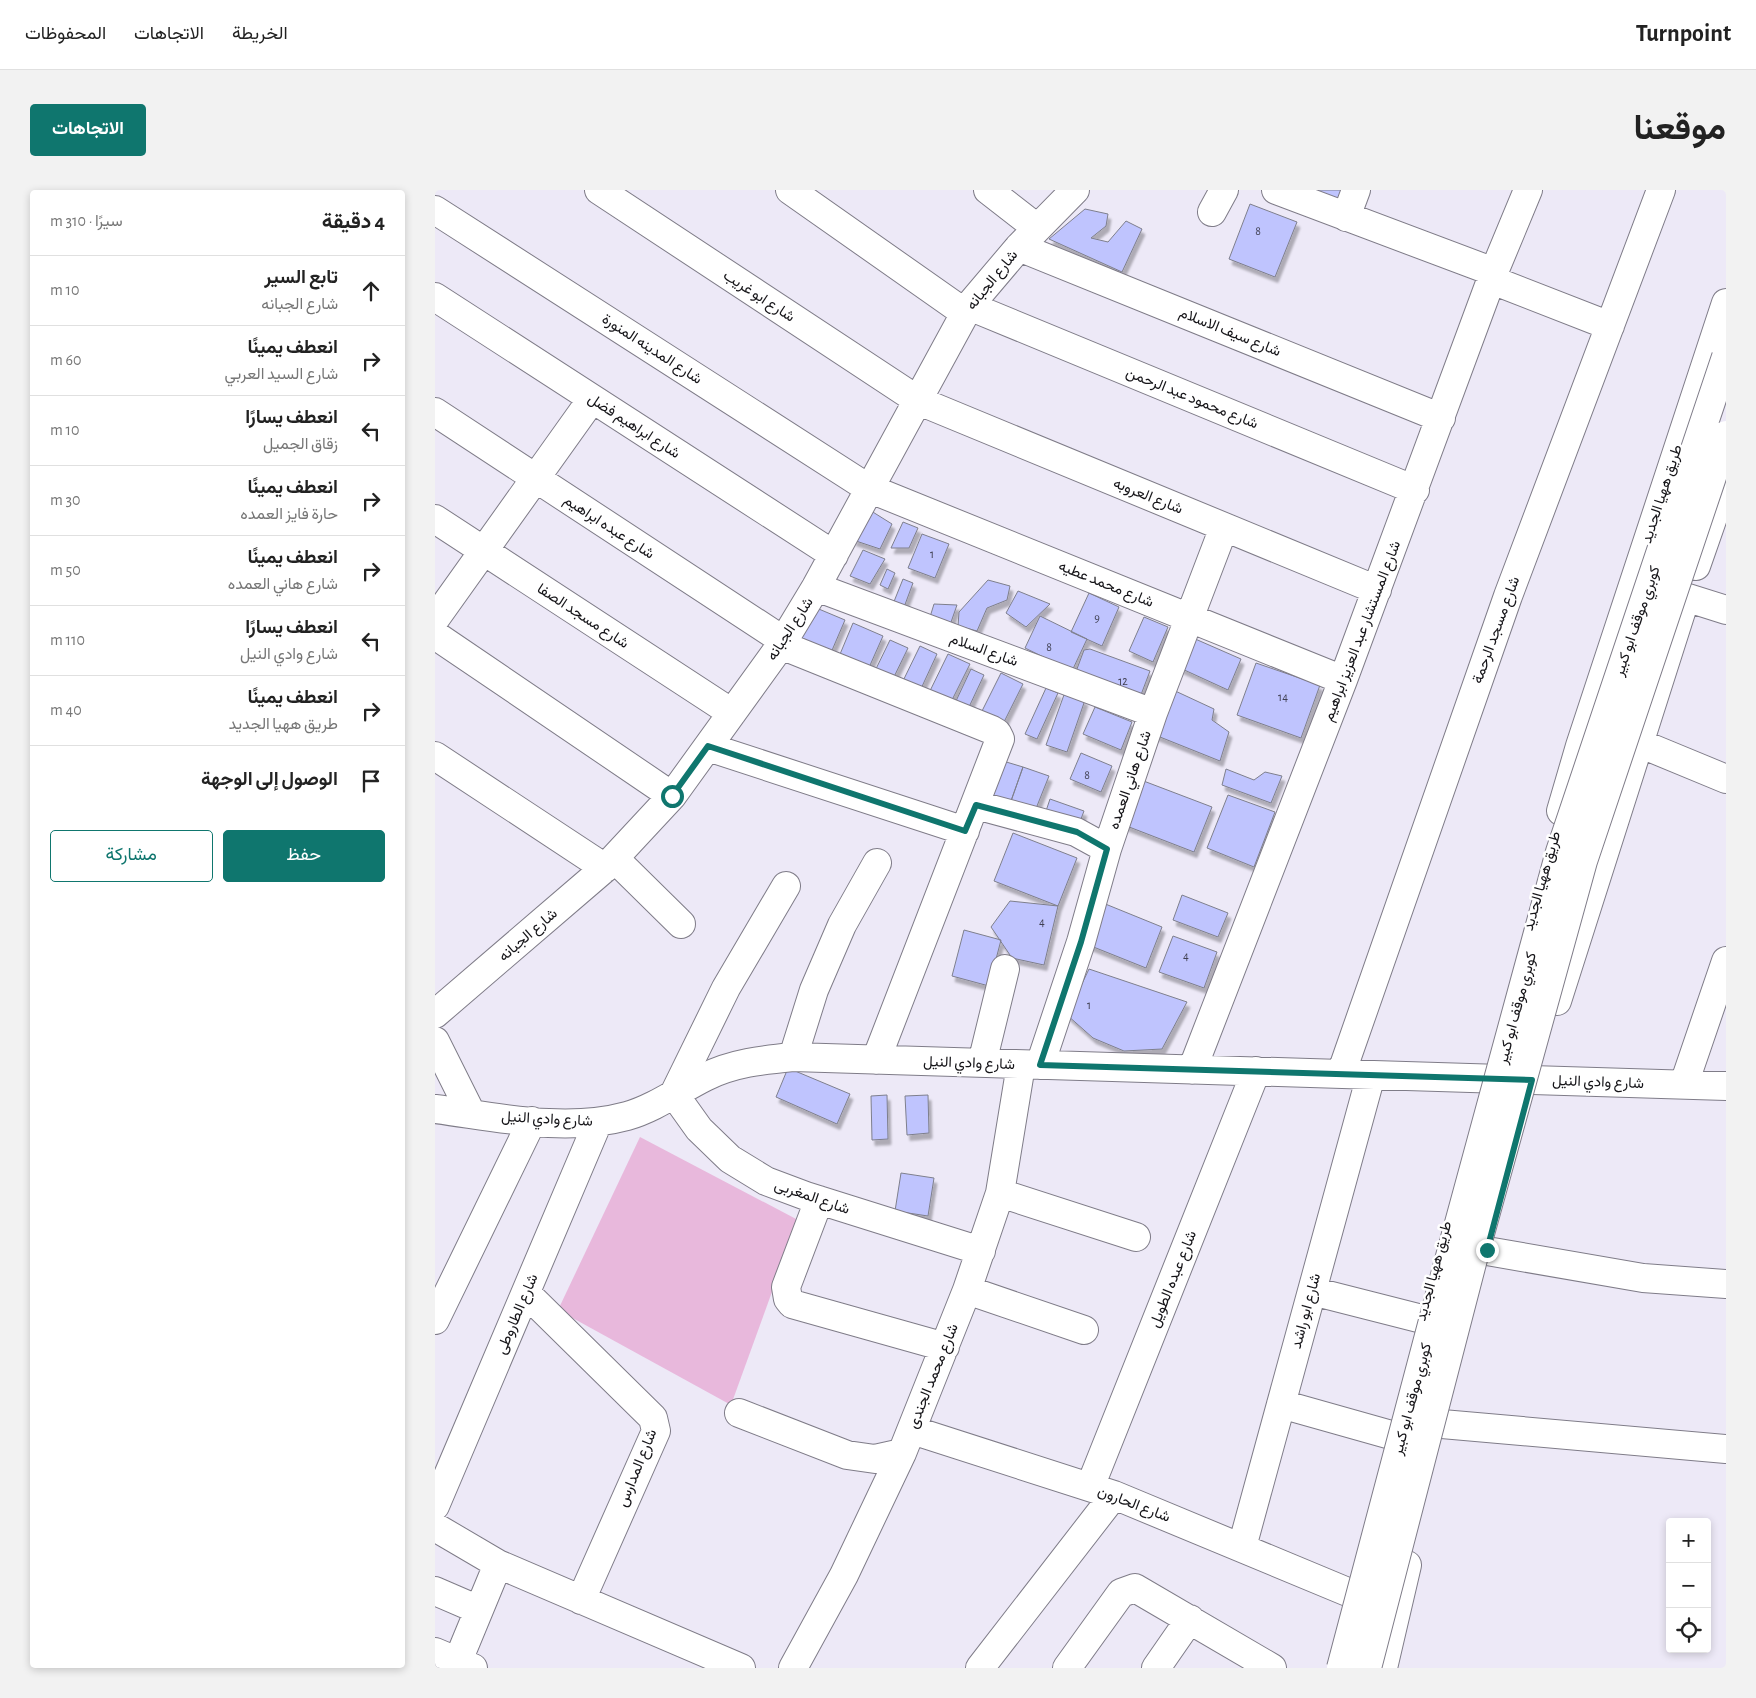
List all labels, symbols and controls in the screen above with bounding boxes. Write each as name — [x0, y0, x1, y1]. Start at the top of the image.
text: Turnpoint — [1636, 22, 1731, 46]
text: المحفوظات — [25, 25, 106, 43]
text: الاتجاهات — [134, 25, 204, 43]
text: الخريطة — [232, 25, 288, 43]
button: الاتجاهات — [30, 104, 146, 156]
text: موقعنا — [1633, 111, 1726, 146]
text: 4 دقيقة — [322, 211, 385, 232]
text: سيرًا · 310 m — [50, 213, 123, 229]
house number: 8 — [1255, 225, 1261, 237]
street label: شارع الجبانه — [964, 247, 1023, 315]
street label: شارع ابو غريب — [719, 267, 798, 327]
text: تابع السير — [264, 268, 338, 287]
icon: ahead — [357, 277, 385, 305]
text: 10 m — [50, 282, 79, 298]
text: شارع الجبانه — [261, 296, 338, 312]
street label: شارع سيف الاسلام — [1176, 305, 1283, 362]
street label: شارع المدينه المنورة — [598, 311, 705, 390]
text: انعطف يمينًا — [248, 338, 338, 357]
icon: right — [357, 347, 385, 375]
text: 60 m — [50, 352, 81, 368]
street label: شارع محمود عبد الرحمن — [1123, 365, 1260, 434]
text: شارع السيد العربي — [225, 366, 338, 382]
street label: شارع ابراهيم فضل — [584, 391, 683, 464]
text: انعطف يسارًا — [245, 408, 338, 427]
icon: left — [357, 417, 385, 445]
text: 10 m — [50, 422, 79, 438]
text: زقاق الجميل — [263, 436, 338, 452]
street label: طريق ههيا الجديد — [1639, 443, 1687, 546]
street label: شارع العروبه — [1110, 475, 1185, 520]
text: انعطف يمينًا — [248, 478, 338, 497]
icon: right — [357, 487, 385, 515]
text: 30 m — [50, 492, 81, 508]
street label: شارع عبده ابراهيم — [559, 492, 657, 564]
text: حارة فايز العمده — [240, 506, 338, 522]
street label: شارع المستشار عبد العزيز ابراهيم — [1321, 539, 1406, 724]
text: انعطف يمينًا — [248, 548, 338, 567]
house number: 1 — [930, 548, 934, 560]
icon: right — [357, 557, 385, 585]
street label: شارع محمد عطيه — [1055, 558, 1156, 613]
text: 50 m — [50, 562, 81, 578]
street label: كوبري موقف ابو كبير — [1611, 564, 1668, 680]
street label: شارع مسجد الرحمة — [1470, 574, 1525, 687]
text: شارع هاني العمده — [228, 576, 338, 592]
street label: شارع مسجد الصفا — [533, 581, 632, 654]
street label: شارع الجبانه — [764, 595, 818, 665]
house number: 9 — [1094, 612, 1100, 624]
text: انعطف يسارًا — [245, 618, 338, 637]
icon: left — [357, 627, 385, 655]
street label: شارع السلام — [947, 631, 1020, 672]
text: 110 m — [50, 632, 85, 648]
house number: 8 — [1046, 641, 1052, 653]
text: شارع وادي النيل — [240, 646, 338, 662]
house number: 12 — [1118, 675, 1128, 687]
text: انعطف يمينًا — [248, 688, 338, 707]
house number: 14 — [1278, 691, 1288, 703]
icon: right — [357, 697, 385, 725]
text: 40 m — [50, 702, 82, 718]
text: طريق ههيا الجديد — [228, 716, 338, 732]
street label: شارع هاني العمده — [1106, 729, 1159, 833]
icon: arrive — [357, 767, 385, 795]
house number: 8 — [1084, 769, 1090, 781]
text: الوصول إلى الوجهة — [201, 770, 338, 789]
route start — [661, 785, 684, 808]
street label: طريق ههيا الجديد — [1521, 829, 1565, 933]
button: مشاركة — [50, 830, 213, 882]
button: حفظ — [223, 830, 385, 882]
street label: شارع الجبانه — [496, 906, 562, 966]
house number: 4 — [1039, 916, 1045, 928]
house number: 4 — [1183, 950, 1189, 962]
street label: كوبري موقف ابو كبير — [1495, 950, 1544, 1068]
house number: 1 — [1087, 999, 1091, 1011]
street label: شارع وادي النيل — [923, 1054, 1015, 1077]
street label: شارع وادي النيل — [1552, 1073, 1644, 1096]
street label: شارع وادي النيل — [500, 1109, 593, 1134]
street label: شارع المغربى — [771, 1177, 852, 1220]
street label: طريق ههيا الجديد — [1413, 1219, 1457, 1323]
street label: شارع عبده الطويل — [1147, 1228, 1202, 1331]
route end — [1476, 1239, 1499, 1262]
street label: شارع الطاروطى — [493, 1272, 543, 1357]
street label: شارع ابو راشد — [1289, 1272, 1326, 1351]
street label: شارع محمد الجندى — [905, 1321, 964, 1432]
street label: كوبري موقف ابو كبير — [1390, 1341, 1439, 1459]
street label: شارع المدارس — [615, 1427, 662, 1510]
street label: شارع الحارون — [1095, 1483, 1172, 1528]
map controls — [1666, 1518, 1711, 1653]
button: + — [1666, 1518, 1711, 1563]
button: − — [1666, 1563, 1711, 1608]
button: locate — [1666, 1608, 1711, 1653]

